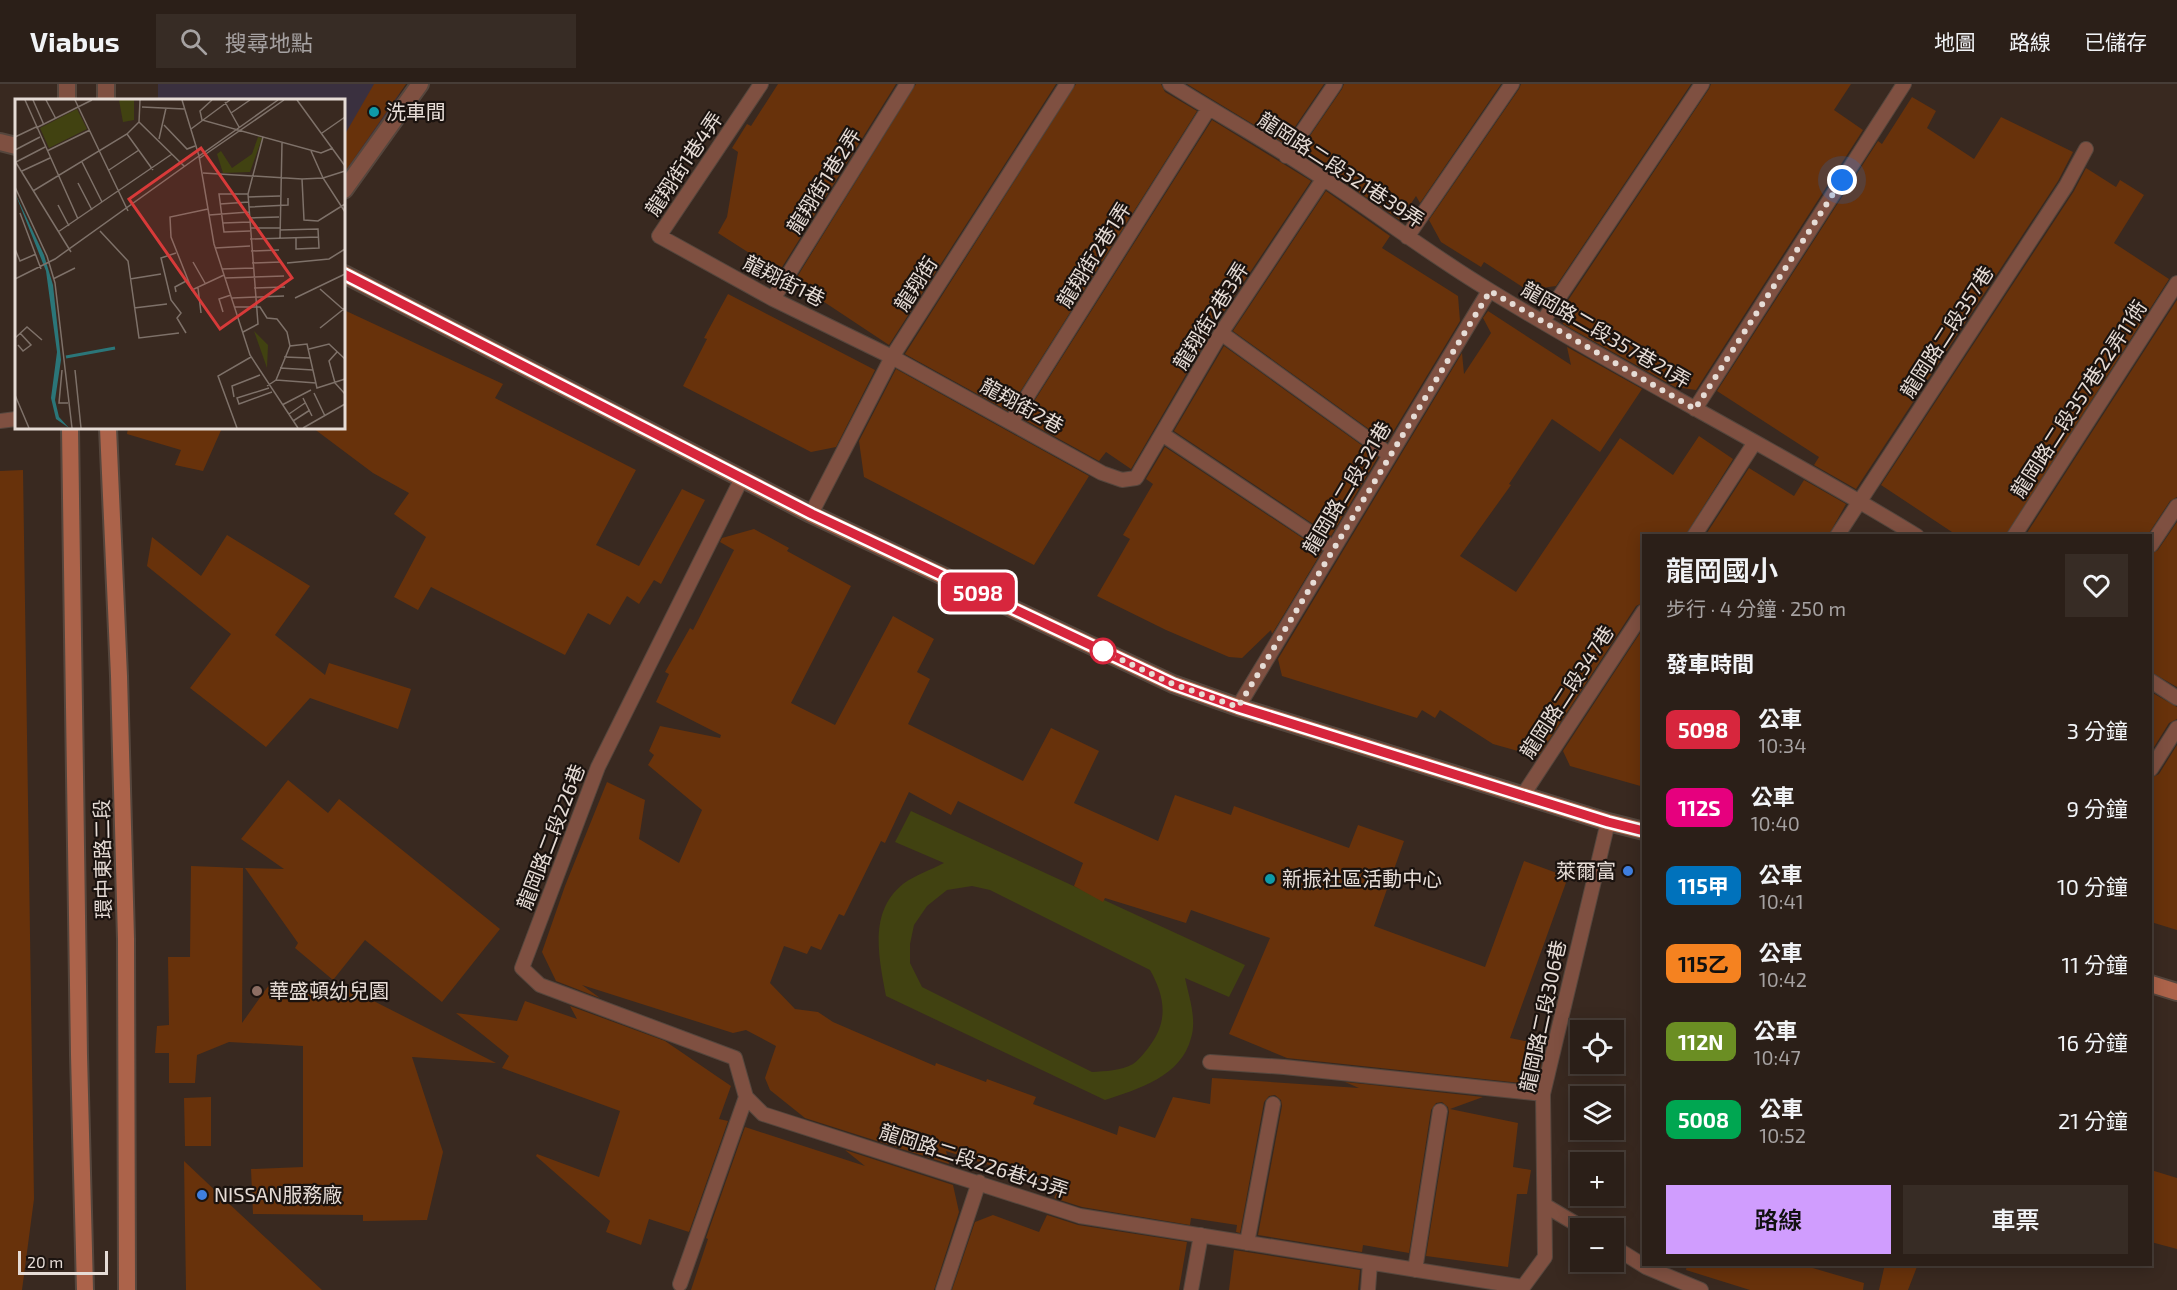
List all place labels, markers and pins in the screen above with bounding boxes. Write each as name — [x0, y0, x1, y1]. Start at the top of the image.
place label: 洗車間 — [386, 99, 446, 123]
marker: 洗車間 — [367, 105, 381, 119]
unlabelled marker — [1090, 638, 1116, 664]
place label: 萊爾富 — [1556, 858, 1616, 882]
marker: 萊爾富 — [1621, 864, 1635, 878]
place label: 新振社區活動中心 — [1282, 866, 1442, 890]
marker: 新振社區活動中心 — [1263, 872, 1277, 886]
place label: 華盛頓幼兒園 — [269, 978, 389, 1002]
marker: 華盛頓幼兒園 — [250, 984, 264, 998]
place label: NISSAN服務廠 — [214, 1182, 342, 1206]
marker: NISSAN服務廠 — [195, 1188, 209, 1202]

